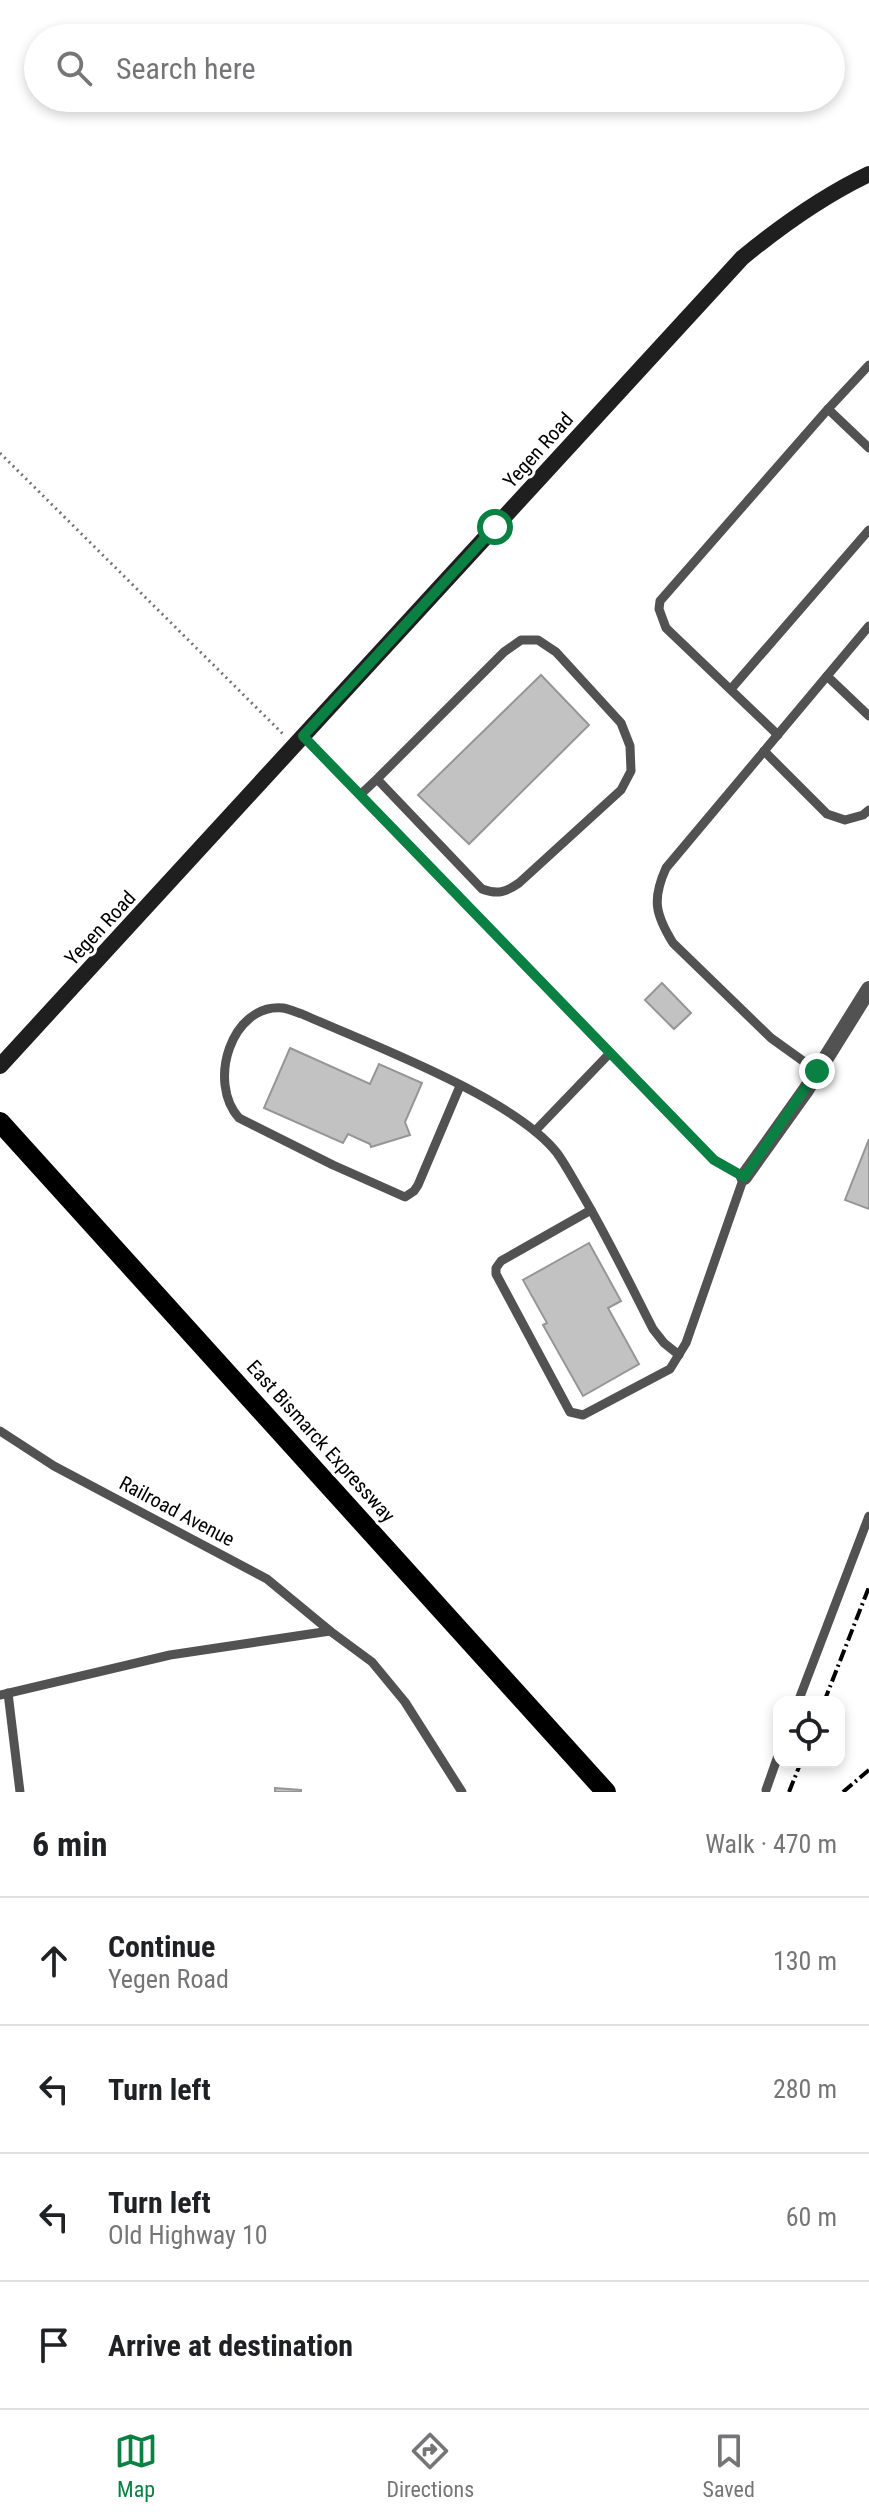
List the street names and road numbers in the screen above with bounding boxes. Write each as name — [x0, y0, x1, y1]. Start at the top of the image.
street label: Yegen Road — [498, 407, 578, 493]
street label: Yegen Road — [60, 886, 140, 970]
street label: East Bismarck Expressway — [242, 1355, 400, 1527]
street label: Railroad Avenue — [115, 1471, 239, 1551]

